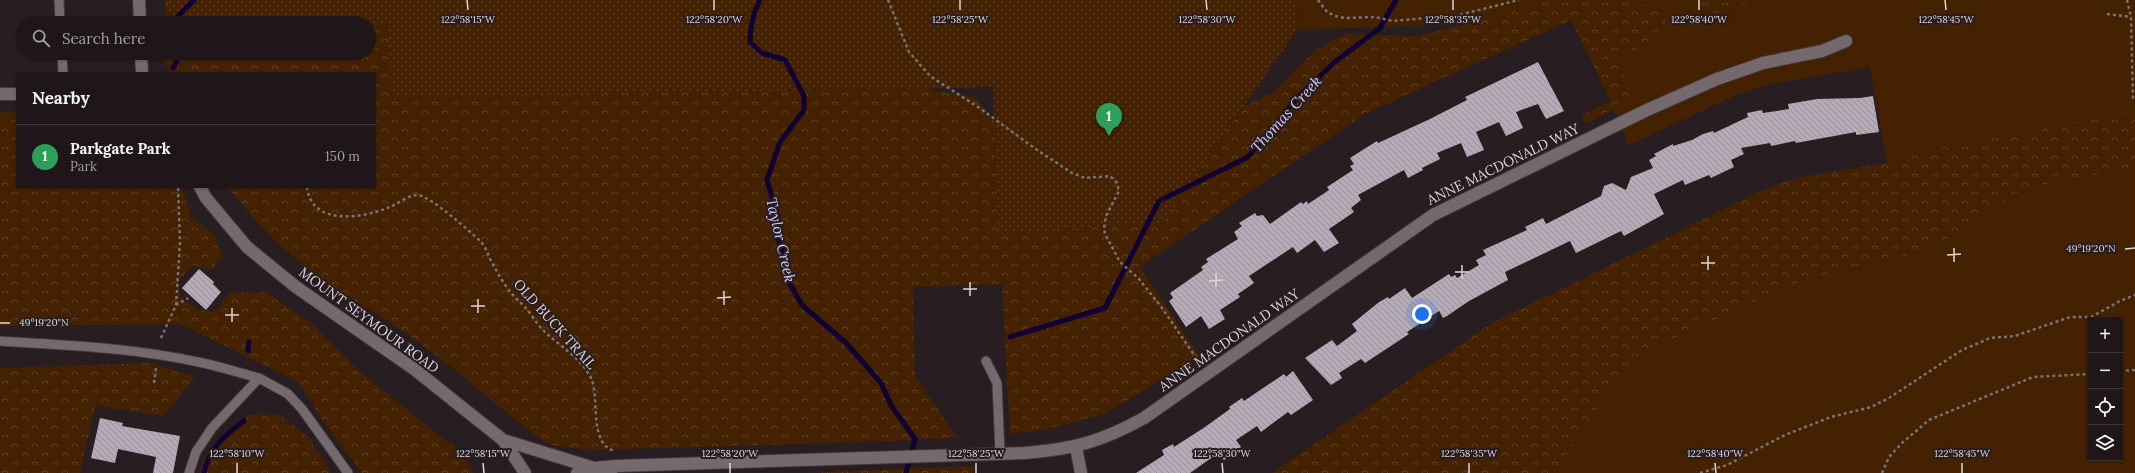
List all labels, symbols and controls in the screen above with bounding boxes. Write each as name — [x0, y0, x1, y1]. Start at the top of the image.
text: 122°58'15"W — [441, 13, 496, 26]
text: 122°58'20"W — [686, 13, 743, 26]
text: 122°58'25"W — [932, 13, 989, 26]
text: 122°58'30"W — [1179, 13, 1236, 26]
text: 122°58'35"W — [1425, 13, 1482, 26]
text: 122°58'40"W — [1671, 13, 1728, 26]
text: 122°58'45"W — [1918, 13, 1975, 26]
search box — [16, 16, 376, 60]
icon: search — [30, 27, 52, 49]
text: Search here — [62, 29, 145, 48]
water label: Thomas Creek — [1247, 72, 1326, 156]
text: Nearby — [32, 87, 90, 109]
pin: 1 — [1096, 103, 1122, 136]
street label: ANNE MACDONALD WAY — [1423, 119, 1583, 209]
text: Parkgate Park — [70, 139, 171, 158]
text: 1 — [42, 148, 48, 165]
text: 150 m — [325, 148, 360, 165]
text: Park — [70, 158, 97, 175]
water label: Taylor Creek — [762, 196, 800, 284]
text: 49°19'20"N — [2066, 242, 2116, 255]
street label: MOUNT SEYMOUR ROAD — [295, 263, 443, 377]
street label: OLD BUCK TRAIL — [510, 275, 600, 373]
street label: ANNE MACDONALD WAY — [1154, 284, 1304, 396]
your location — [1412, 304, 1432, 324]
text: 49°19'20"N — [19, 316, 69, 329]
map controls — [2087, 317, 2123, 461]
button: + — [2087, 317, 2123, 353]
button: − — [2087, 353, 2123, 389]
button: locate — [2087, 389, 2123, 425]
button: layers — [2087, 425, 2123, 461]
text: 122°58'10"W — [210, 447, 265, 460]
text: 122°58'15"W — [456, 447, 511, 460]
text: 122°58'20"W — [702, 447, 759, 460]
text: 122°58'25"W — [948, 447, 1005, 460]
text: 122°58'30"W — [1194, 447, 1251, 460]
text: 122°58'35"W — [1441, 447, 1498, 460]
text: 122°58'40"W — [1687, 447, 1744, 460]
text: 122°58'45"W — [1934, 447, 1991, 460]

